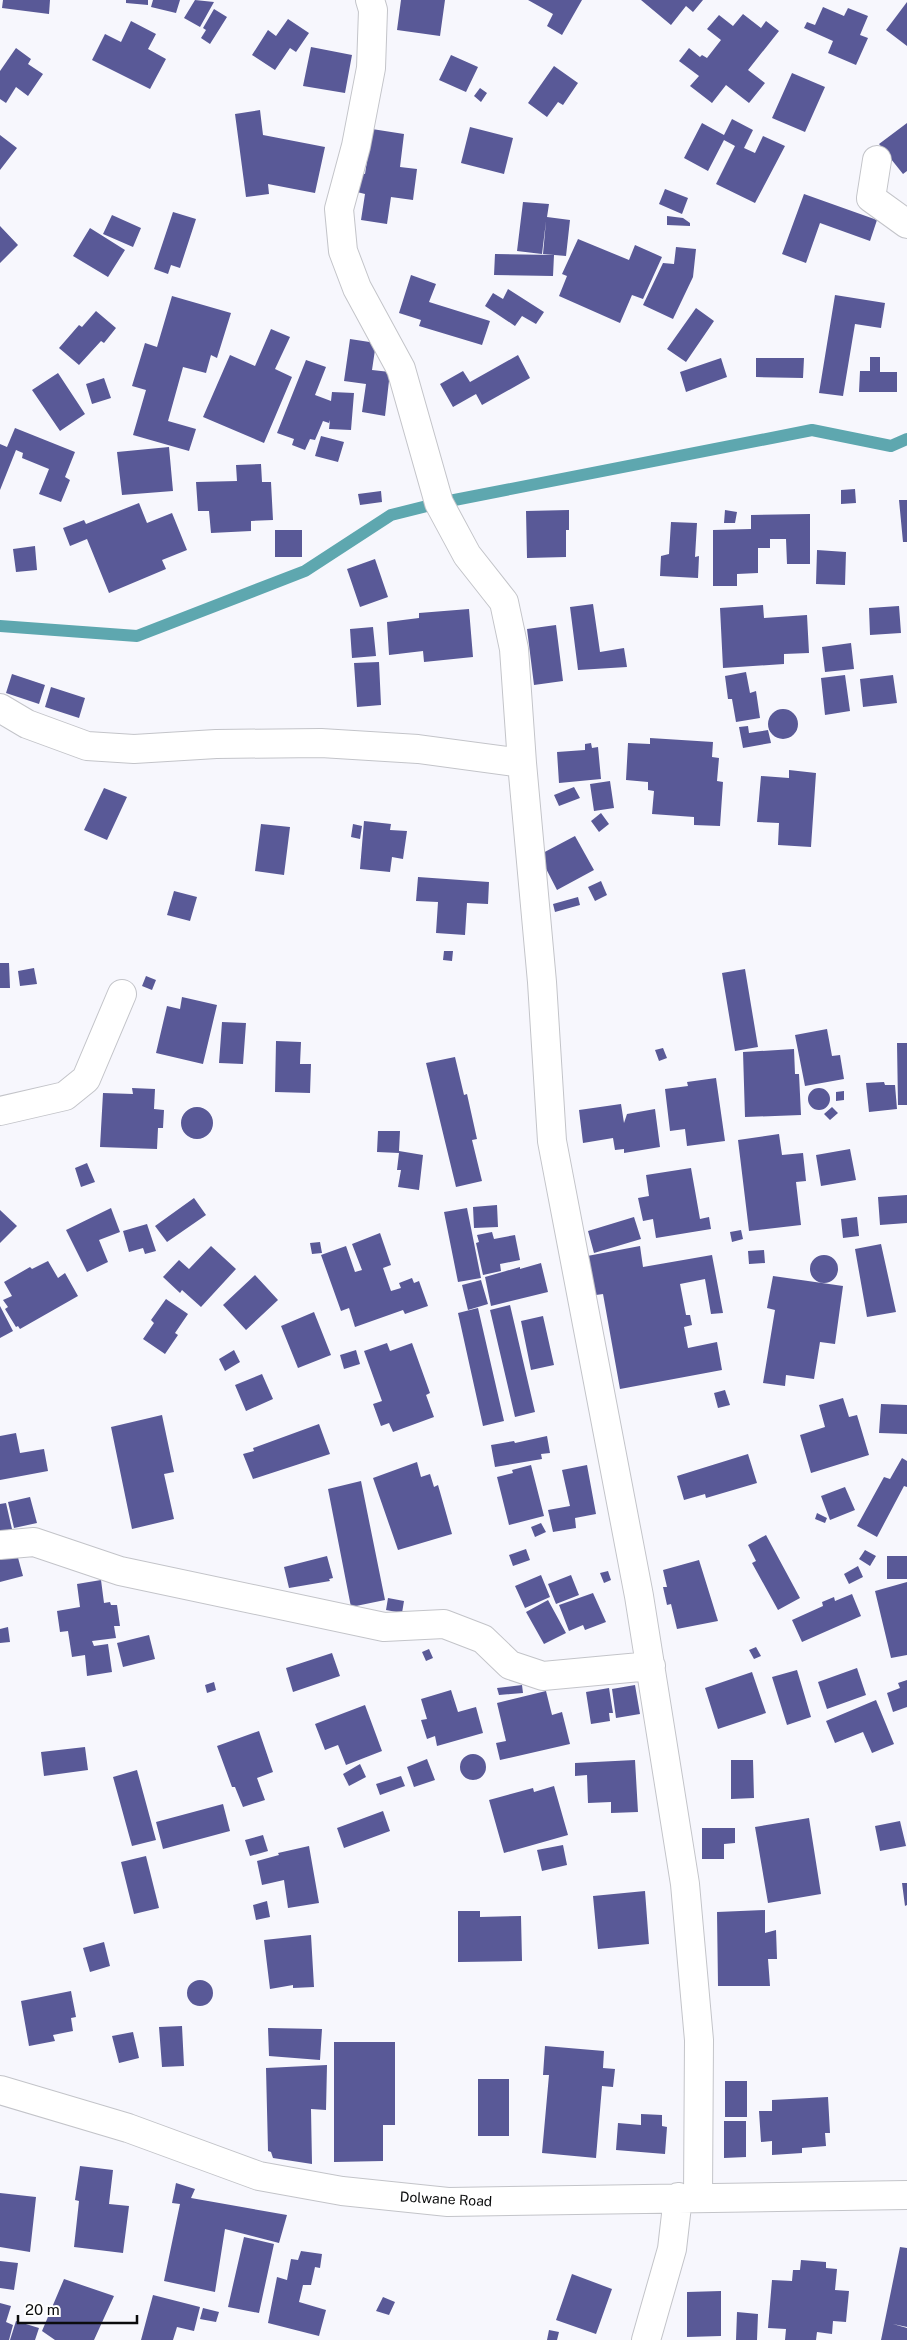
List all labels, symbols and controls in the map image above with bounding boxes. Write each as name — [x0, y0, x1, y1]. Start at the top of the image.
street label: Dolwane Road — [399, 2189, 493, 2209]
scale bar — [18, 2292, 136, 2324]
text: 20 m — [25, 2301, 60, 2318]

